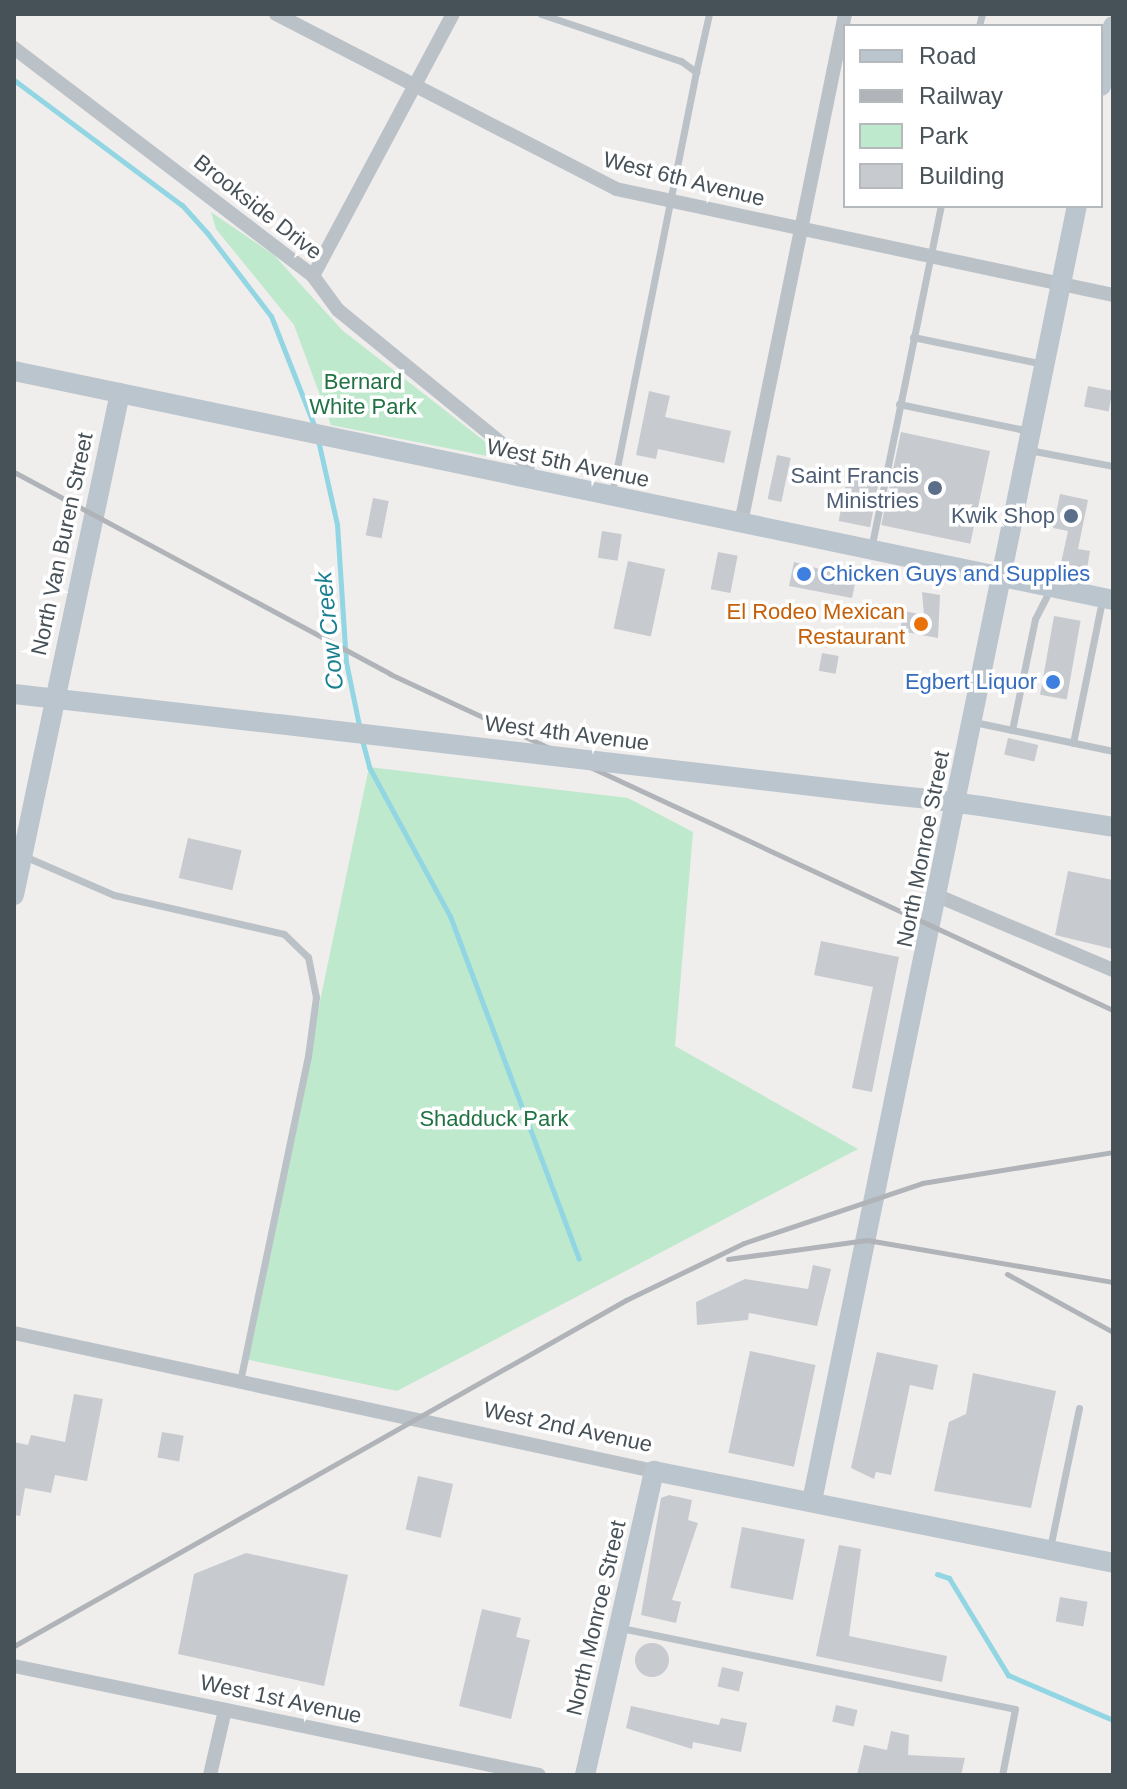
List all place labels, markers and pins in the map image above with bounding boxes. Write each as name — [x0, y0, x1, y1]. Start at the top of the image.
place label: Saint Francis Ministries — [791, 462, 919, 514]
marker: Saint Francis Ministries — [926, 479, 944, 497]
place label: Kwik Shop — [951, 503, 1055, 529]
marker: Kwik Shop — [1062, 507, 1080, 525]
place label: Chicken Guys and Supplies — [820, 561, 1090, 587]
marker: Chicken Guys and Supplies — [795, 565, 813, 583]
place label: El Rodeo Mexican Restaurant — [726, 598, 905, 650]
marker: El Rodeo Mexican Restaurant — [912, 615, 930, 633]
place label: Egbert Liquor — [905, 669, 1037, 695]
marker: Egbert Liquor — [1044, 673, 1062, 691]

